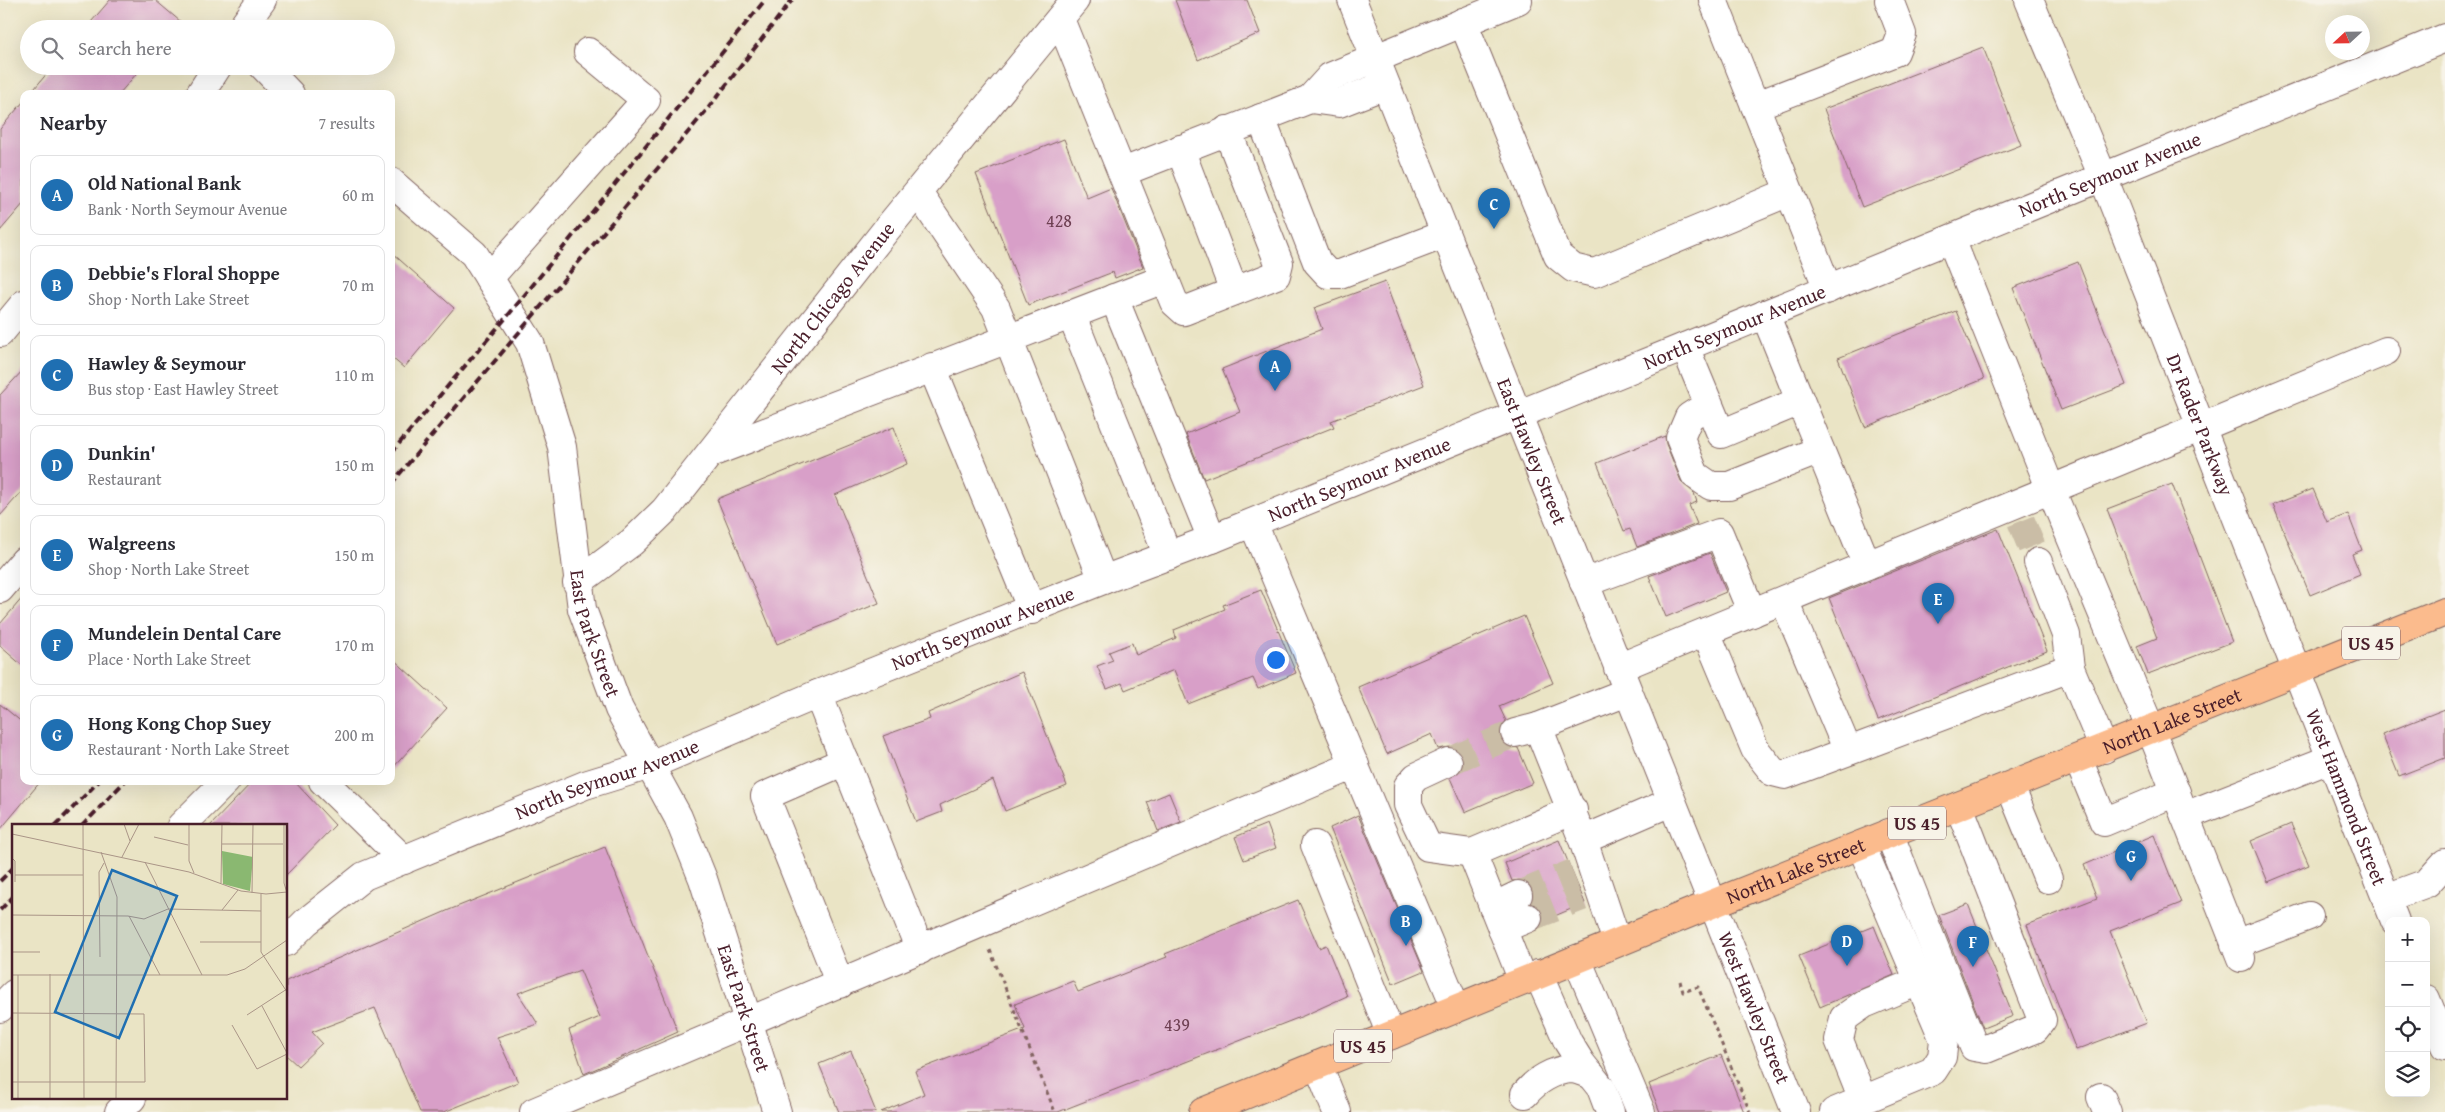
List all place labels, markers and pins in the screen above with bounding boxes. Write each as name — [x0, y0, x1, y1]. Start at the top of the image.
pin: C — [1478, 188, 1510, 229]
pin: A — [1259, 350, 1291, 391]
pin: E — [1922, 583, 1954, 624]
pin: G — [2115, 840, 2147, 881]
pin: B — [1390, 905, 1422, 946]
pin: D — [1831, 925, 1863, 966]
pin: F — [1957, 926, 1989, 967]

